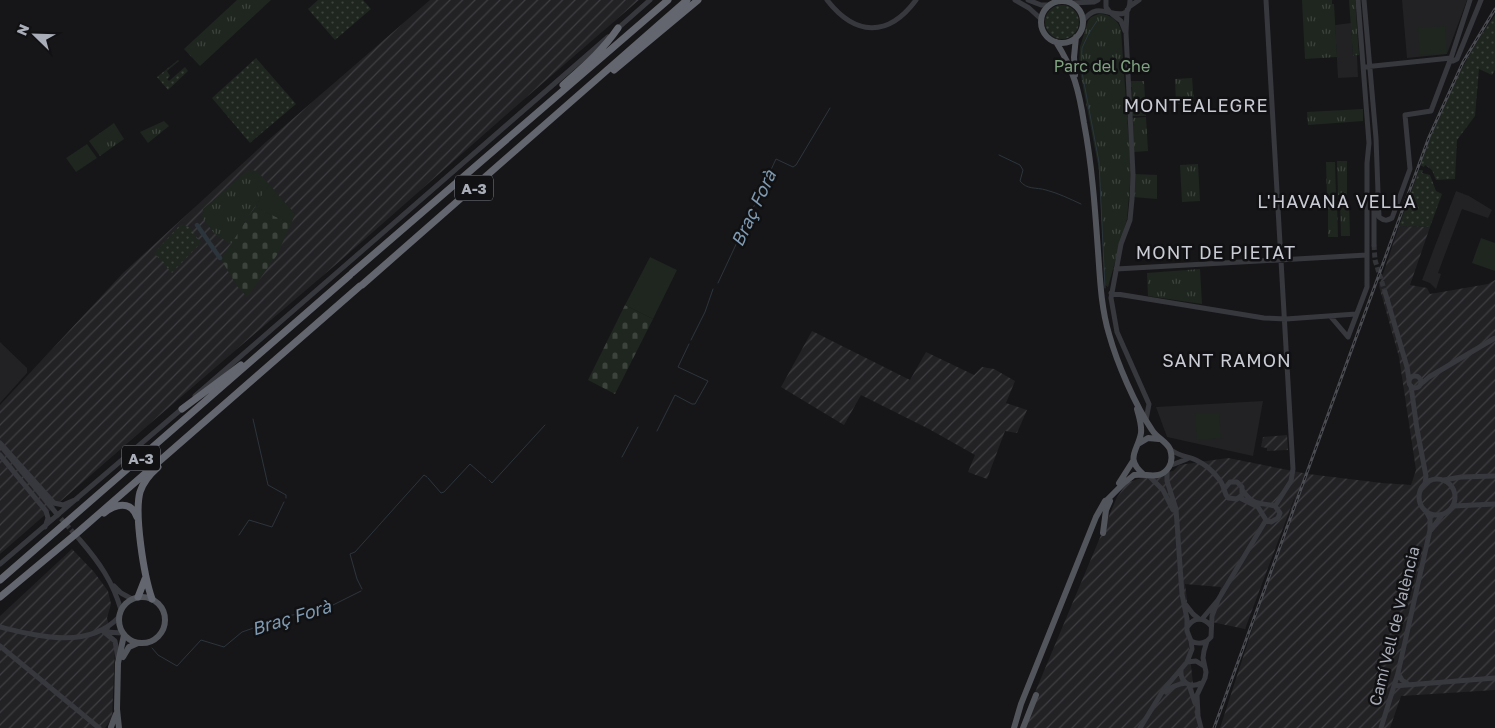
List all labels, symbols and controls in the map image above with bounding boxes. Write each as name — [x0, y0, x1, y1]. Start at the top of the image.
north arrow — [10, 10, 60, 60]
text: N — [13, 22, 32, 38]
park label: Parc del Che — [1054, 56, 1150, 76]
district label: MONTEALEGRE — [1124, 94, 1268, 116]
water label: Braç Forà — [726, 166, 781, 250]
road number: A-3 — [455, 176, 493, 200]
district label: L'HAVANA VELLA — [1257, 190, 1417, 212]
district label: MONT DE PIETAT — [1136, 241, 1296, 263]
district label: SANT RAMON — [1162, 349, 1292, 371]
road number: A-3 — [122, 446, 160, 470]
street label: Camí Vell de València — [1364, 544, 1424, 708]
water label: Braç Forà — [249, 594, 334, 639]

